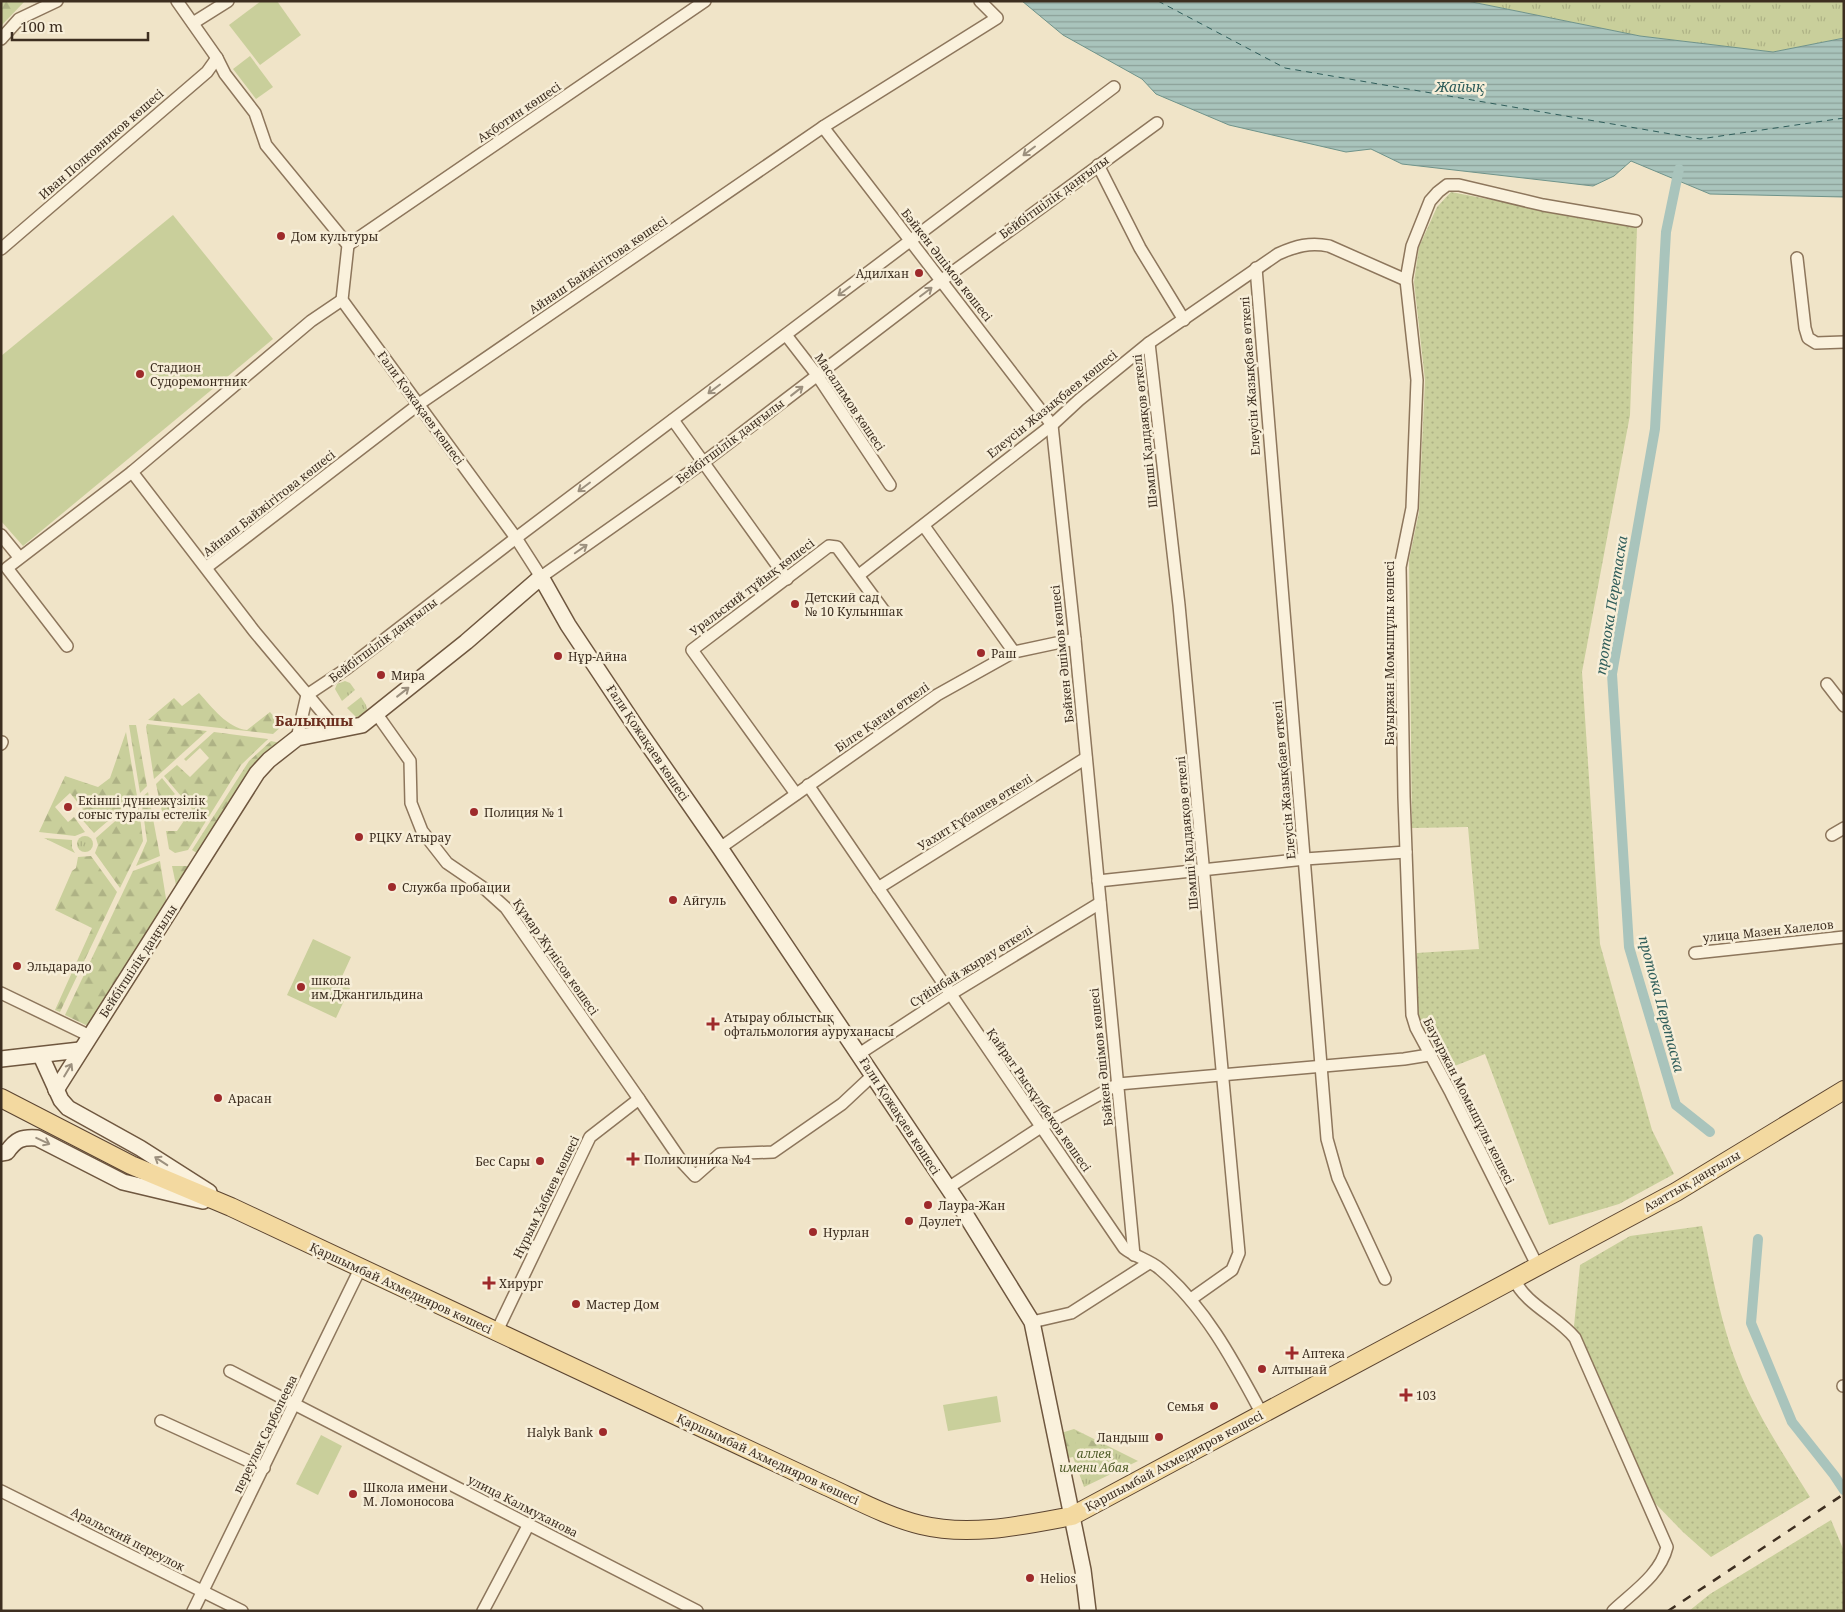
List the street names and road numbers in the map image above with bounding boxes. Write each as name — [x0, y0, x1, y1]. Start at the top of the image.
street label: Ақботин көшесі — [474, 78, 564, 146]
street label: Иван Полковников көшесі — [35, 85, 167, 203]
street label: Бейбітшілік даңғылы — [996, 151, 1112, 243]
street label: Бәйкен Әшімов көшесі — [898, 205, 996, 325]
street label: Айнаш Байжігітова көшесі — [525, 212, 671, 318]
street label: Елеусін Жазықбаев өткелі — [1236, 296, 1264, 456]
street label: Елеусін Жазықбаев көшесі — [983, 346, 1121, 462]
street label: Ғали Қожақаев көшесі — [374, 348, 468, 468]
street label: Масалимов көшесі — [811, 350, 889, 454]
street label: Шәмші Қалдаяқов өткелі — [1128, 353, 1162, 509]
street label: Бейбітшілік даңғылы — [672, 394, 788, 487]
street label: Айнаш Байжігітова көшесі — [199, 446, 339, 560]
street label: Уральский тұйық көшесі — [686, 534, 818, 640]
street label: Бауыржан Момышұлы көшесі — [1381, 561, 1398, 745]
street label: Бәйкен Әшімов көшесі — [1046, 584, 1078, 724]
street label: Бейбітшілік даңғылы — [325, 593, 441, 686]
street label: Білге Қаған өткелі — [831, 678, 933, 756]
street label: Ғали Қожақаев көшесі — [603, 681, 693, 805]
street label: Елеусін Жазықбаев өткелі — [1269, 700, 1299, 860]
street label: Шәмші Қалдаяқов өткелі — [1172, 755, 1202, 911]
street label: Уахит Ғұбашев өткелі — [914, 770, 1036, 854]
street label: Құмар Жүнісов көшесі — [509, 895, 603, 1019]
street label: Бейбітшілік даңғылы — [95, 901, 181, 1021]
street label: улица Мазен Халелов — [1702, 916, 1835, 946]
street label: Сүйінбай жырау өткелі — [906, 921, 1036, 1011]
street label: Бәйкен Әшімов көшесі — [1085, 987, 1117, 1127]
street label: Бауыржан Момышұлы көшесі — [1419, 1015, 1519, 1187]
street label: Қайрат Рысқұлбеков көшесі — [983, 1025, 1095, 1175]
street label: Ғали Қожақаев көшесі — [856, 1054, 944, 1178]
street label: Нұрым Хабиев көшесі — [509, 1133, 583, 1261]
street label: Азаттық даңғылы — [1640, 1146, 1744, 1216]
street label: Қаршымбай Ахмедияров көшесі — [307, 1238, 495, 1338]
street label: переулок Сарбопеева — [229, 1372, 301, 1496]
street label: Қаршымбай Ахмедияров көшесі — [1082, 1407, 1266, 1515]
street label: Қаршымбай Ахмедияров көшесі — [674, 1409, 862, 1509]
street label: улица Калмуханова — [465, 1471, 581, 1541]
street label: Аральский переулок — [68, 1503, 189, 1576]

